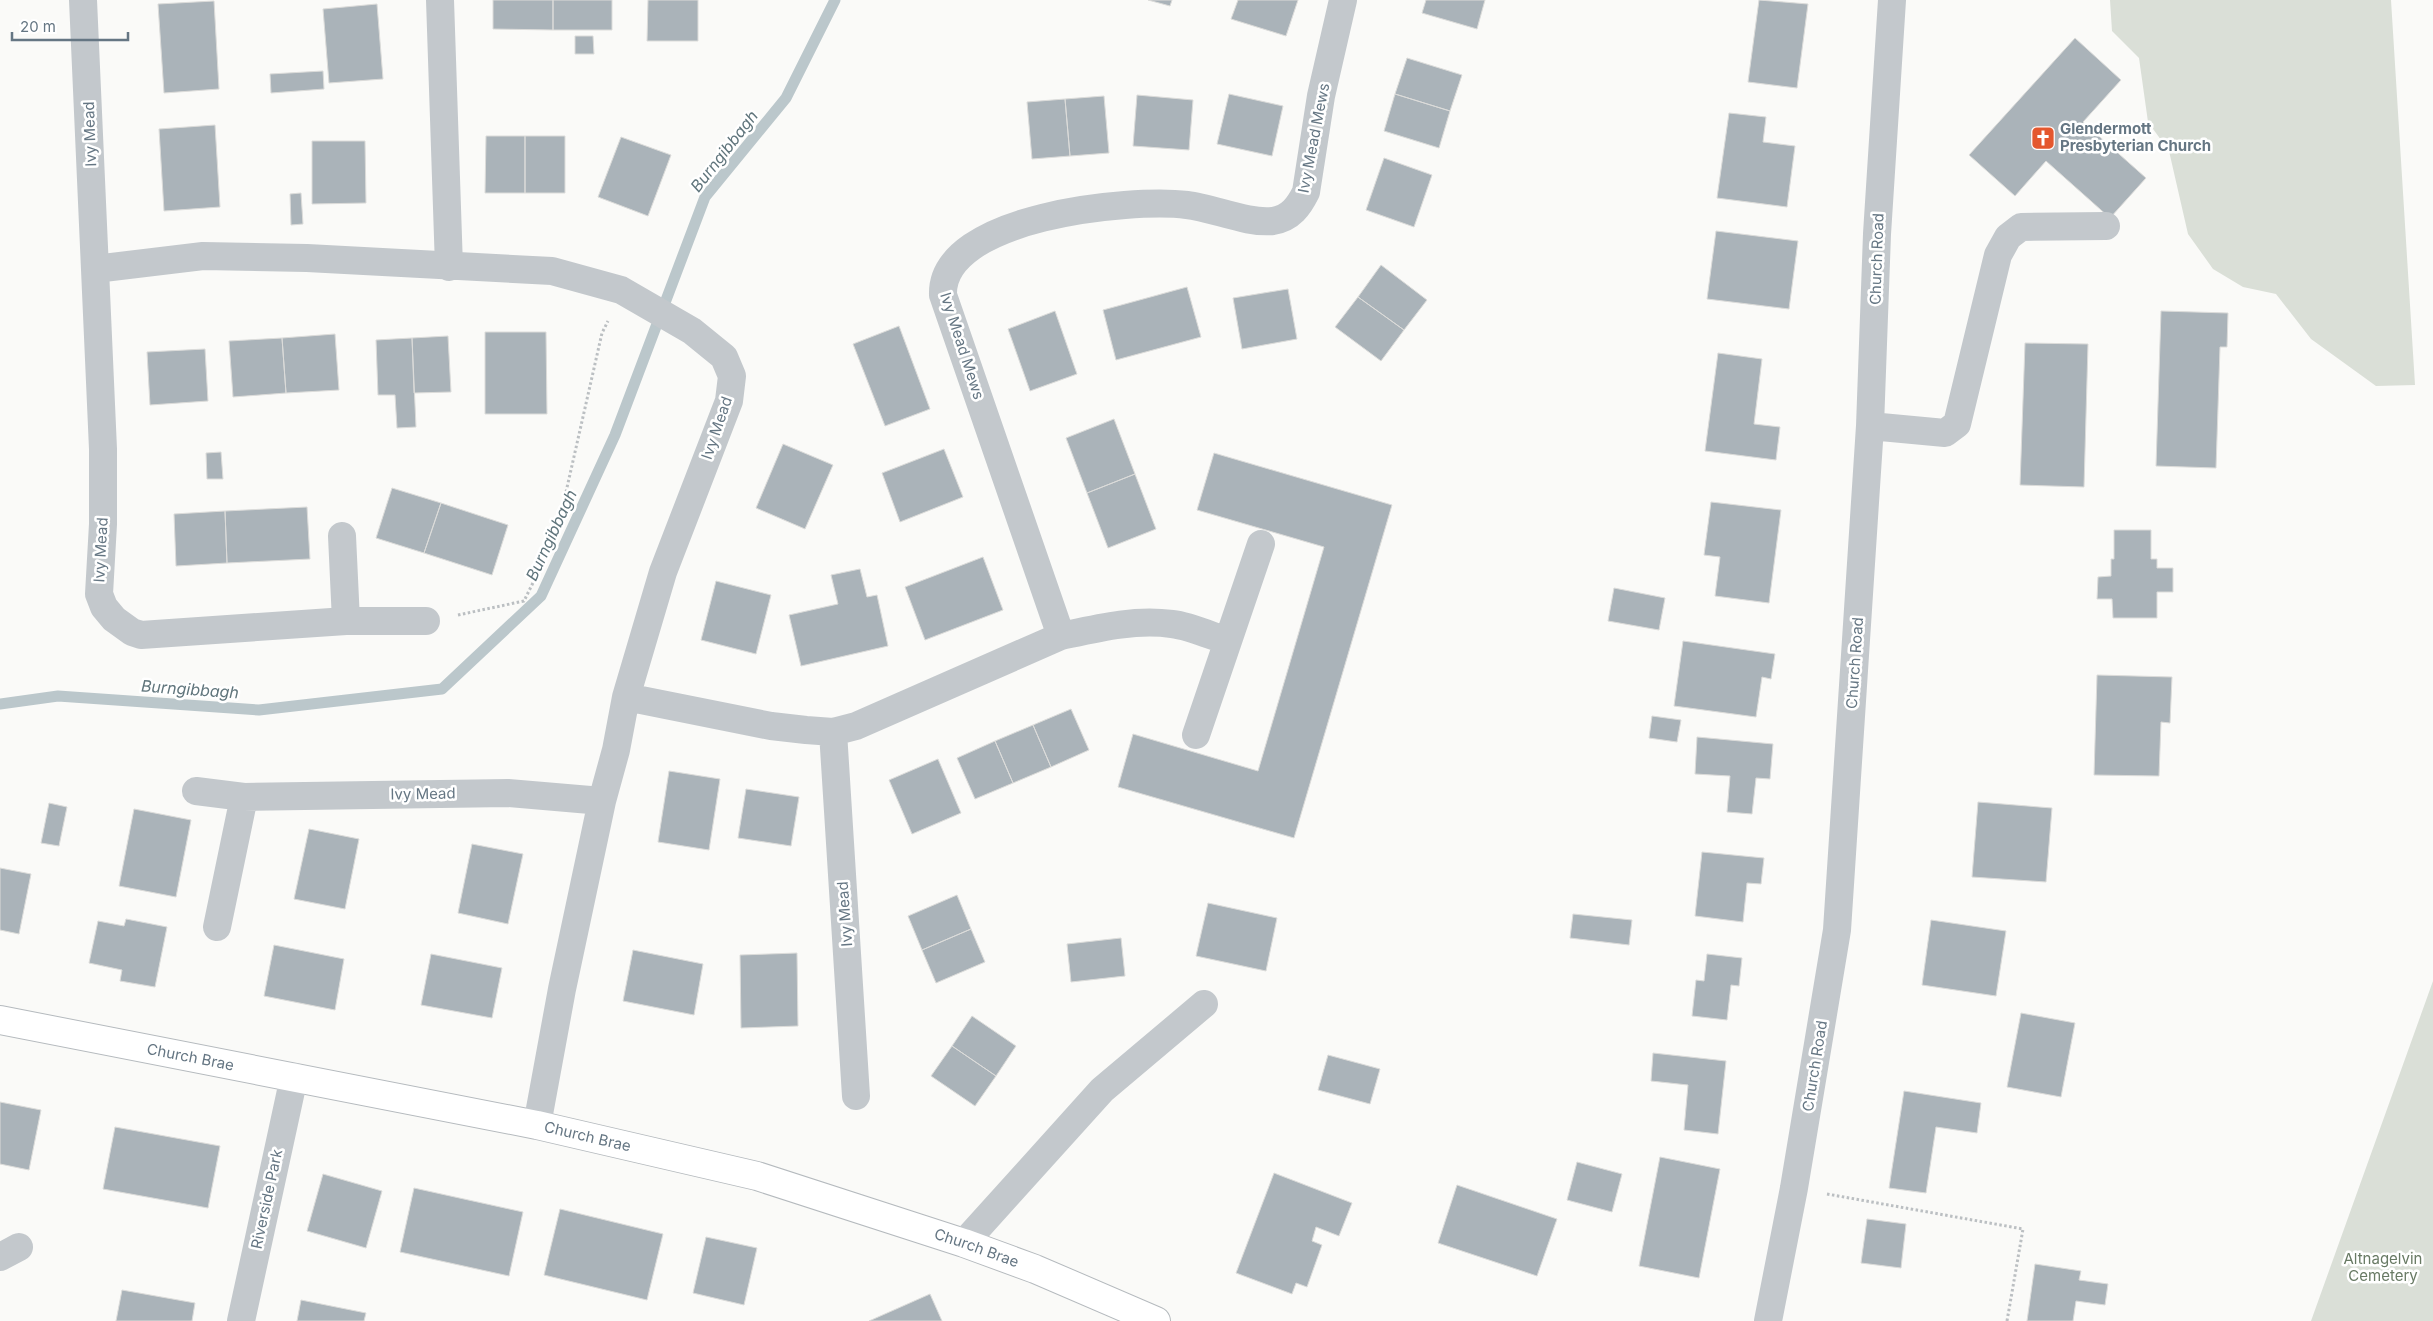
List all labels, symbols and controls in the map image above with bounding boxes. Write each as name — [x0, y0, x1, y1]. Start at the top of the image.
scale bar — [12, 10, 129, 42]
text: 20 m — [20, 17, 56, 36]
street label: Ivy Mead Mews — [1294, 81, 1334, 195]
street label: Ivy Mead — [79, 101, 100, 167]
water label: Burngibbagh — [686, 106, 762, 196]
place label: Glendermott Presbyterian Church — [2060, 119, 2211, 155]
church icon: Glendermott Presbyterian Church — [2030, 125, 2056, 151]
street label: Church Road — [1865, 213, 1888, 305]
street label: Ivy Mead Mews — [936, 290, 989, 402]
street label: Ivy Mead — [697, 394, 736, 462]
water label: Burngibbagh — [521, 486, 581, 584]
street label: Ivy Mead — [89, 517, 112, 583]
street label: Church Road — [1842, 616, 1867, 709]
water label: Burngibbagh — [140, 676, 240, 702]
street label: Ivy Mead — [390, 783, 456, 804]
street label: Ivy Mead — [833, 881, 856, 947]
street label: Church Road — [1798, 1019, 1831, 1113]
street label: Church Brae — [145, 1039, 236, 1075]
street label: Church Brae — [542, 1117, 633, 1155]
street label: Riverside Park — [247, 1146, 287, 1251]
street label: Church Brae — [932, 1224, 1022, 1271]
park label: Altnagelvin Cemetery — [2344, 1249, 2422, 1285]

